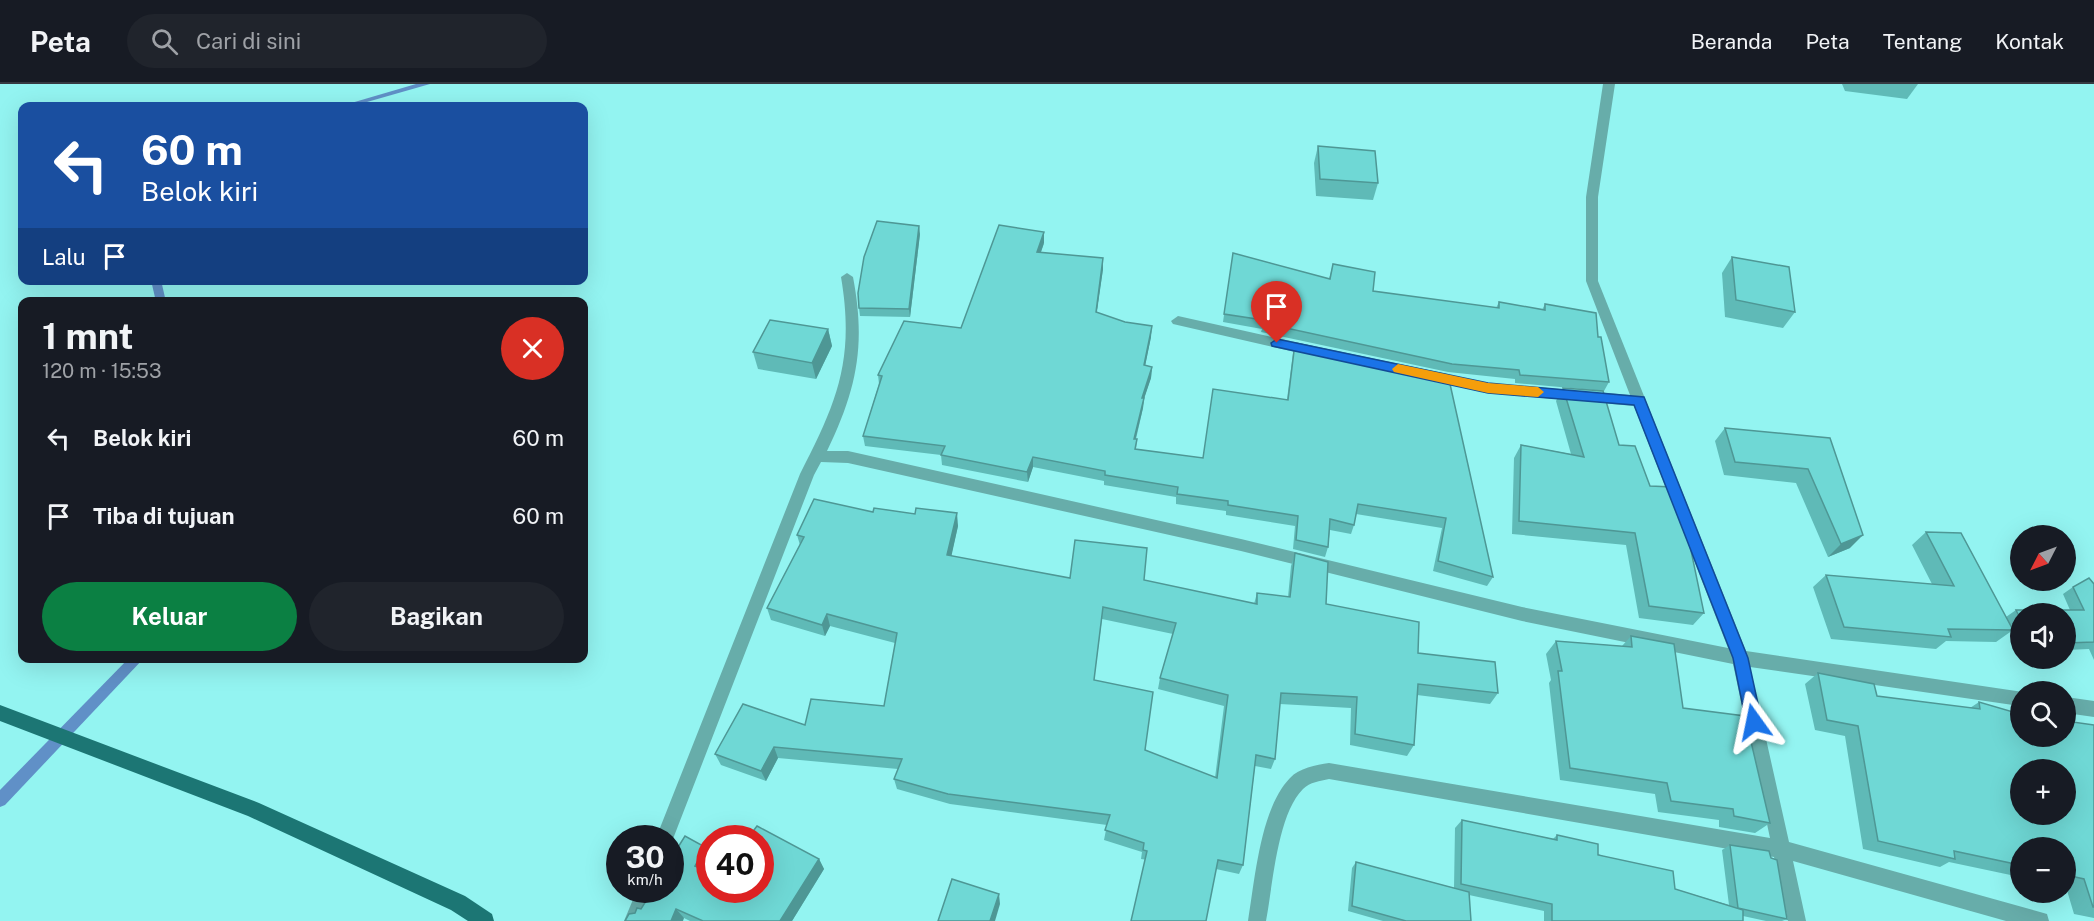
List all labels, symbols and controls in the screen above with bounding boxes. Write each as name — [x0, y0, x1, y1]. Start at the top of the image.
search box — [127, 14, 547, 68]
text: Peta — [30, 25, 91, 58]
icon: search — [148, 25, 181, 58]
text: Cari di sini — [196, 28, 301, 54]
text: Beranda — [1691, 29, 1772, 54]
text: Peta — [1805, 29, 1850, 54]
text: Tentang — [1883, 29, 1962, 54]
text: Kontak — [1995, 29, 2064, 54]
text: 60 m — [141, 125, 243, 174]
icon: left — [42, 126, 120, 204]
text: Belok kiri — [141, 175, 258, 207]
icon: arrive — [98, 240, 131, 273]
text: Lalu — [42, 244, 86, 270]
pin — [1251, 281, 1302, 343]
icon: arrive — [1260, 290, 1293, 323]
text: 1 mnt — [42, 315, 133, 357]
button: close — [501, 317, 564, 380]
text: 120 m · 15:53 — [42, 359, 162, 383]
icon: left — [42, 422, 75, 455]
text: Belok kiri — [93, 425, 191, 451]
text: 60 m — [513, 425, 564, 451]
icon: arrive — [42, 500, 75, 533]
text: Tiba di tujuan — [93, 503, 234, 529]
text: 60 m — [513, 503, 564, 529]
north arrow — [2010, 525, 2076, 591]
map controls — [2010, 525, 2076, 903]
button: Keluar — [42, 582, 297, 651]
button: Bagikan — [309, 582, 564, 651]
button: sound — [2010, 603, 2076, 669]
button: search — [2010, 681, 2076, 747]
position arrow — [1722, 690, 1786, 754]
button: + — [2010, 759, 2076, 825]
speed limit sign: 40 — [696, 825, 774, 903]
button: − — [2010, 837, 2076, 903]
text: 30 — [625, 839, 665, 875]
text: km/h — [627, 871, 663, 888]

